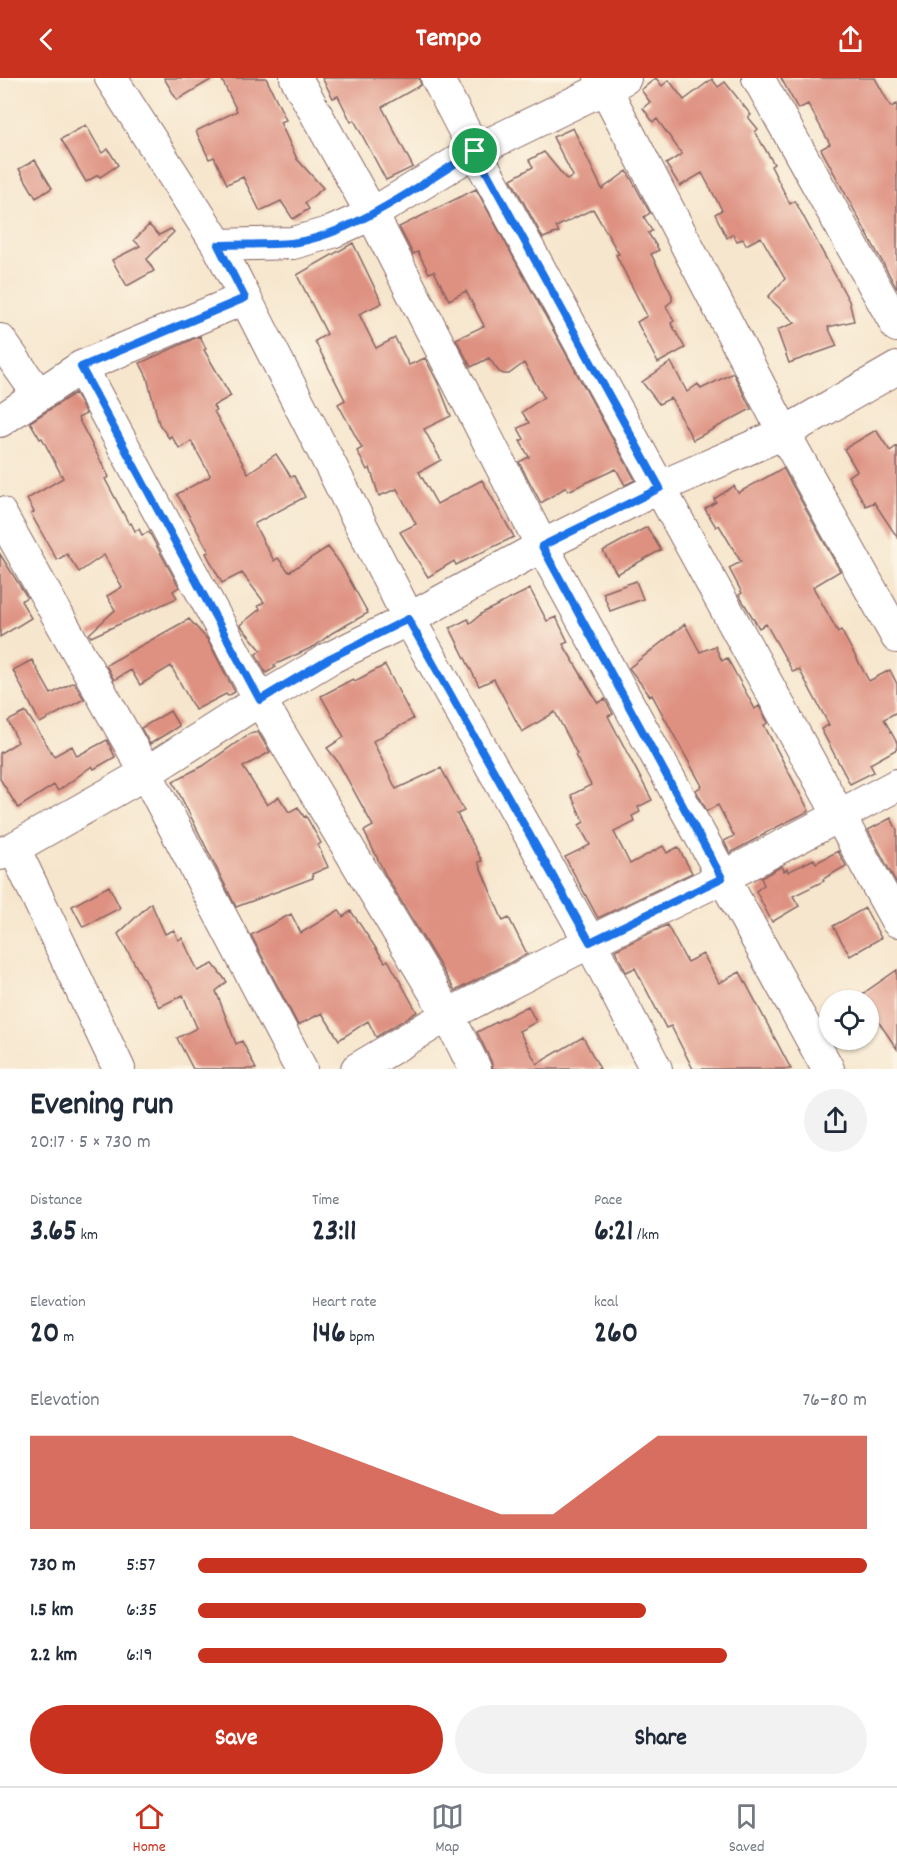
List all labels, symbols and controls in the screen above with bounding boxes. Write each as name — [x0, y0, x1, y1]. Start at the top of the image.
text: Tempo — [416, 20, 481, 59]
icon: back — [30, 23, 63, 56]
icon: share — [834, 23, 867, 56]
pin — [449, 125, 500, 176]
icon: arrive — [458, 134, 491, 167]
map controls — [819, 990, 879, 1050]
button: locate — [819, 990, 879, 1050]
text: Evening run — [30, 1083, 174, 1130]
button: share — [804, 1089, 867, 1152]
text: 20:17 · 5 × 730 m — [30, 1129, 151, 1157]
text: Distance — [30, 1189, 82, 1212]
text: Time — [312, 1189, 339, 1212]
text: Pace — [594, 1189, 622, 1212]
text: 3.65 — [30, 1212, 77, 1255]
text: 23:11 — [312, 1212, 357, 1255]
text: 6:21 — [594, 1212, 633, 1255]
text: km — [77, 1224, 98, 1247]
text: /km — [633, 1224, 659, 1247]
text: Elevation — [30, 1291, 86, 1314]
text: Heart rate — [312, 1291, 377, 1314]
text: kcal — [594, 1291, 618, 1314]
text: 20 — [30, 1314, 59, 1357]
text: 146 — [312, 1314, 346, 1357]
text: 260 — [594, 1314, 638, 1357]
text: m — [59, 1326, 74, 1349]
text: bpm — [346, 1326, 375, 1349]
text: Elevation — [30, 1387, 100, 1415]
text: 76–80 m — [802, 1387, 867, 1415]
text: 730 m — [30, 1552, 76, 1580]
text: 5:57 — [126, 1552, 156, 1580]
text: 1.5 km — [30, 1597, 73, 1625]
text: 6:35 — [126, 1597, 157, 1625]
text: 2.2 km — [30, 1642, 77, 1670]
text: 6:19 — [126, 1642, 153, 1670]
button: Save — [30, 1705, 443, 1774]
button: Share — [455, 1705, 867, 1774]
tab: Home — [132, 1800, 166, 1859]
tab: Map — [431, 1800, 464, 1859]
tab: Saved — [729, 1800, 765, 1859]

